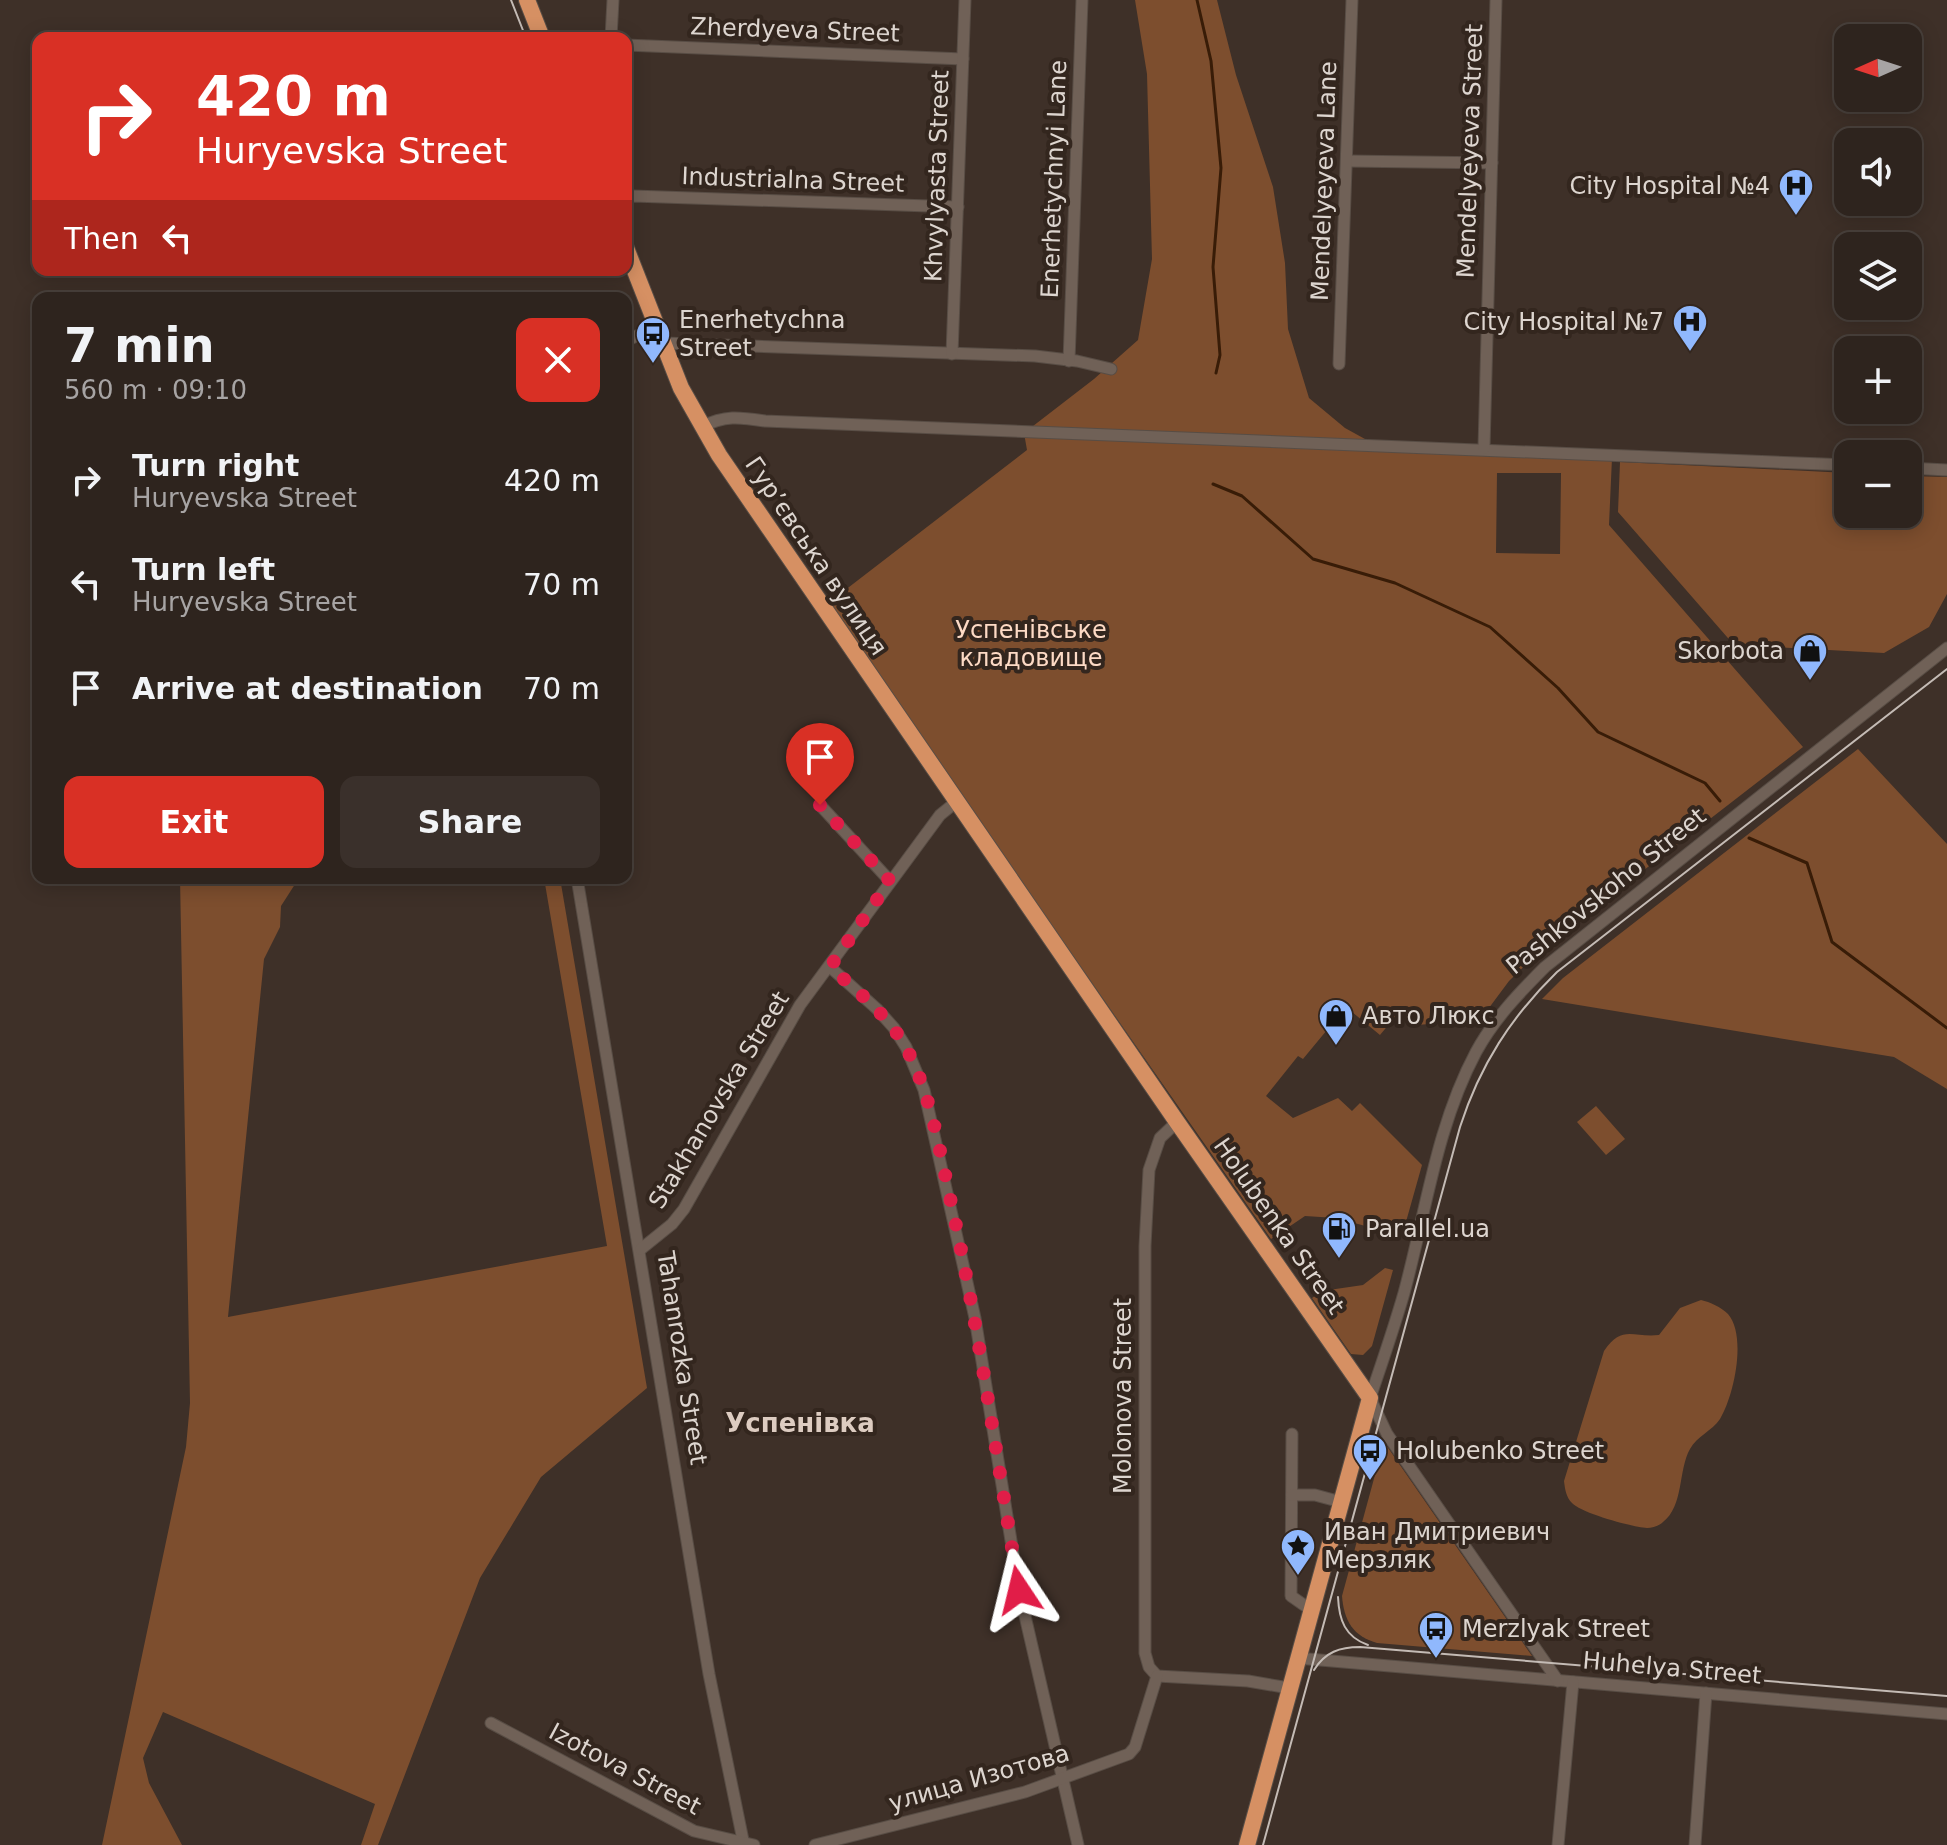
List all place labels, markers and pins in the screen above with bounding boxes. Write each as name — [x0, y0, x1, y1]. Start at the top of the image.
hospital icon: City Hospital №4 — [1777, 167, 1815, 217]
place label: City Hospital №4 — [1570, 172, 1770, 200]
hospital icon: City Hospital №7 — [1671, 303, 1709, 353]
place label: Enerhetychna Street — [679, 306, 846, 362]
place label: City Hospital №7 — [1464, 308, 1664, 336]
bus stop icon: Enerhetychna Street — [634, 315, 672, 365]
shop icon: Skorbota — [1791, 632, 1829, 682]
place label: Skorbota — [1677, 637, 1784, 665]
pin — [786, 723, 854, 805]
shop icon: Авто Люкс — [1317, 997, 1355, 1047]
place label: Авто Люкс — [1362, 1002, 1495, 1030]
fuel station icon: Parallel.ua — [1320, 1210, 1358, 1260]
place label: Parallel.ua — [1365, 1215, 1490, 1243]
bus stop icon: Holubenko Street — [1351, 1432, 1389, 1482]
place label: Holubenko Street — [1396, 1437, 1604, 1465]
place label: Иван Дмитриевич Мерзляк — [1324, 1518, 1550, 1574]
place icon: Иван Дмитриевич Мерзляк — [1279, 1527, 1317, 1577]
bus stop icon: Merzlyak Street — [1417, 1610, 1455, 1660]
place label: Merzlyak Street — [1462, 1615, 1650, 1643]

